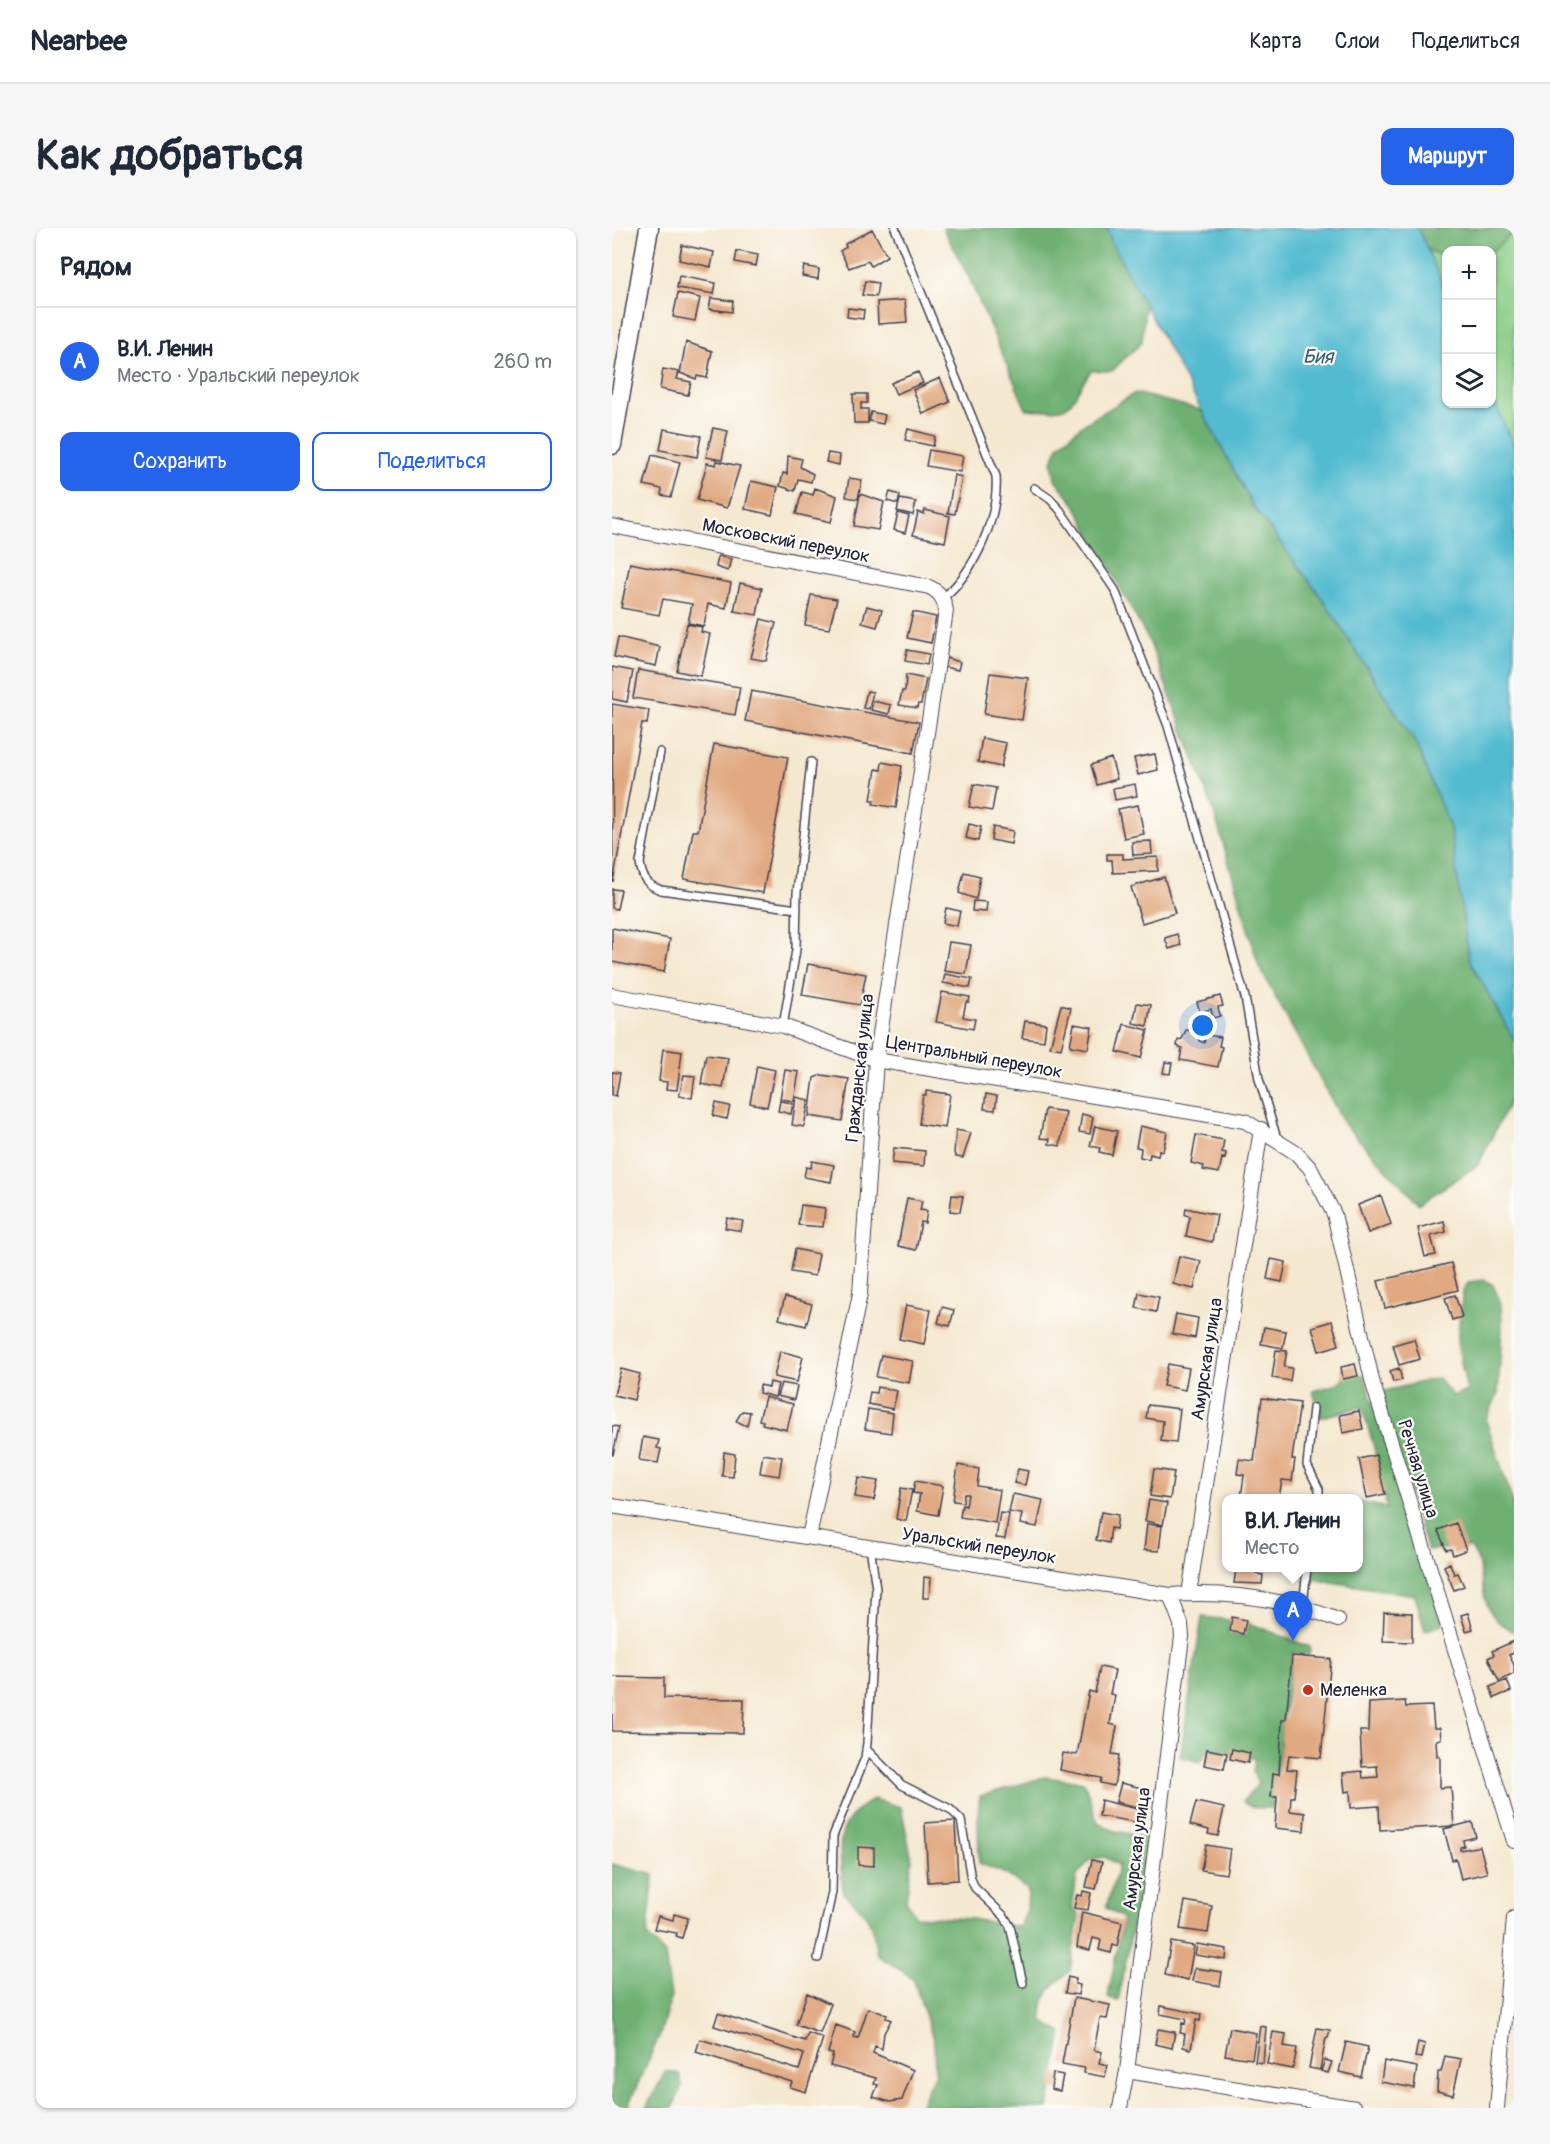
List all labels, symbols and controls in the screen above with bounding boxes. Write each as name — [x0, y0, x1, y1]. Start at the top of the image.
text: Nearbee — [30, 24, 127, 59]
text: Карта — [1249, 28, 1301, 55]
text: Слои — [1334, 28, 1379, 55]
text: Поделиться — [1412, 28, 1520, 55]
button: Маршрут — [1381, 128, 1514, 185]
text: Как добраться — [36, 130, 303, 182]
map controls — [1442, 246, 1496, 408]
button: + — [1442, 246, 1496, 300]
text: Рядом — [60, 251, 132, 283]
button: − — [1442, 300, 1496, 354]
text: В.И. Ленин — [117, 335, 213, 363]
water label: Бия — [1303, 344, 1336, 369]
text: A — [73, 349, 86, 374]
text: 260 m — [493, 349, 552, 374]
button: layers — [1442, 354, 1496, 408]
text: Место · Уральский переулок — [117, 363, 360, 388]
button: Сохранить — [60, 432, 300, 491]
button: Поделиться — [312, 432, 552, 491]
street label: Московский переулок — [700, 513, 872, 569]
street label: Гражданская улица — [841, 993, 879, 1143]
your location — [1188, 1011, 1217, 1040]
street label: Центральный переулок — [884, 1030, 1064, 1084]
street label: Амурская улица — [1186, 1296, 1228, 1422]
street label: Речная улица — [1392, 1417, 1444, 1521]
popup — [1222, 1494, 1363, 1572]
text: В.И. Ленин — [1245, 1507, 1340, 1535]
street label: Уральский переулок — [900, 1522, 1058, 1570]
text: Место — [1245, 1535, 1299, 1560]
pin: A — [1274, 1592, 1312, 1641]
place label: Меленка — [1320, 1679, 1387, 1702]
marker: Меленка — [1301, 1683, 1315, 1697]
street label: Амурская улица — [1118, 1786, 1156, 1912]

